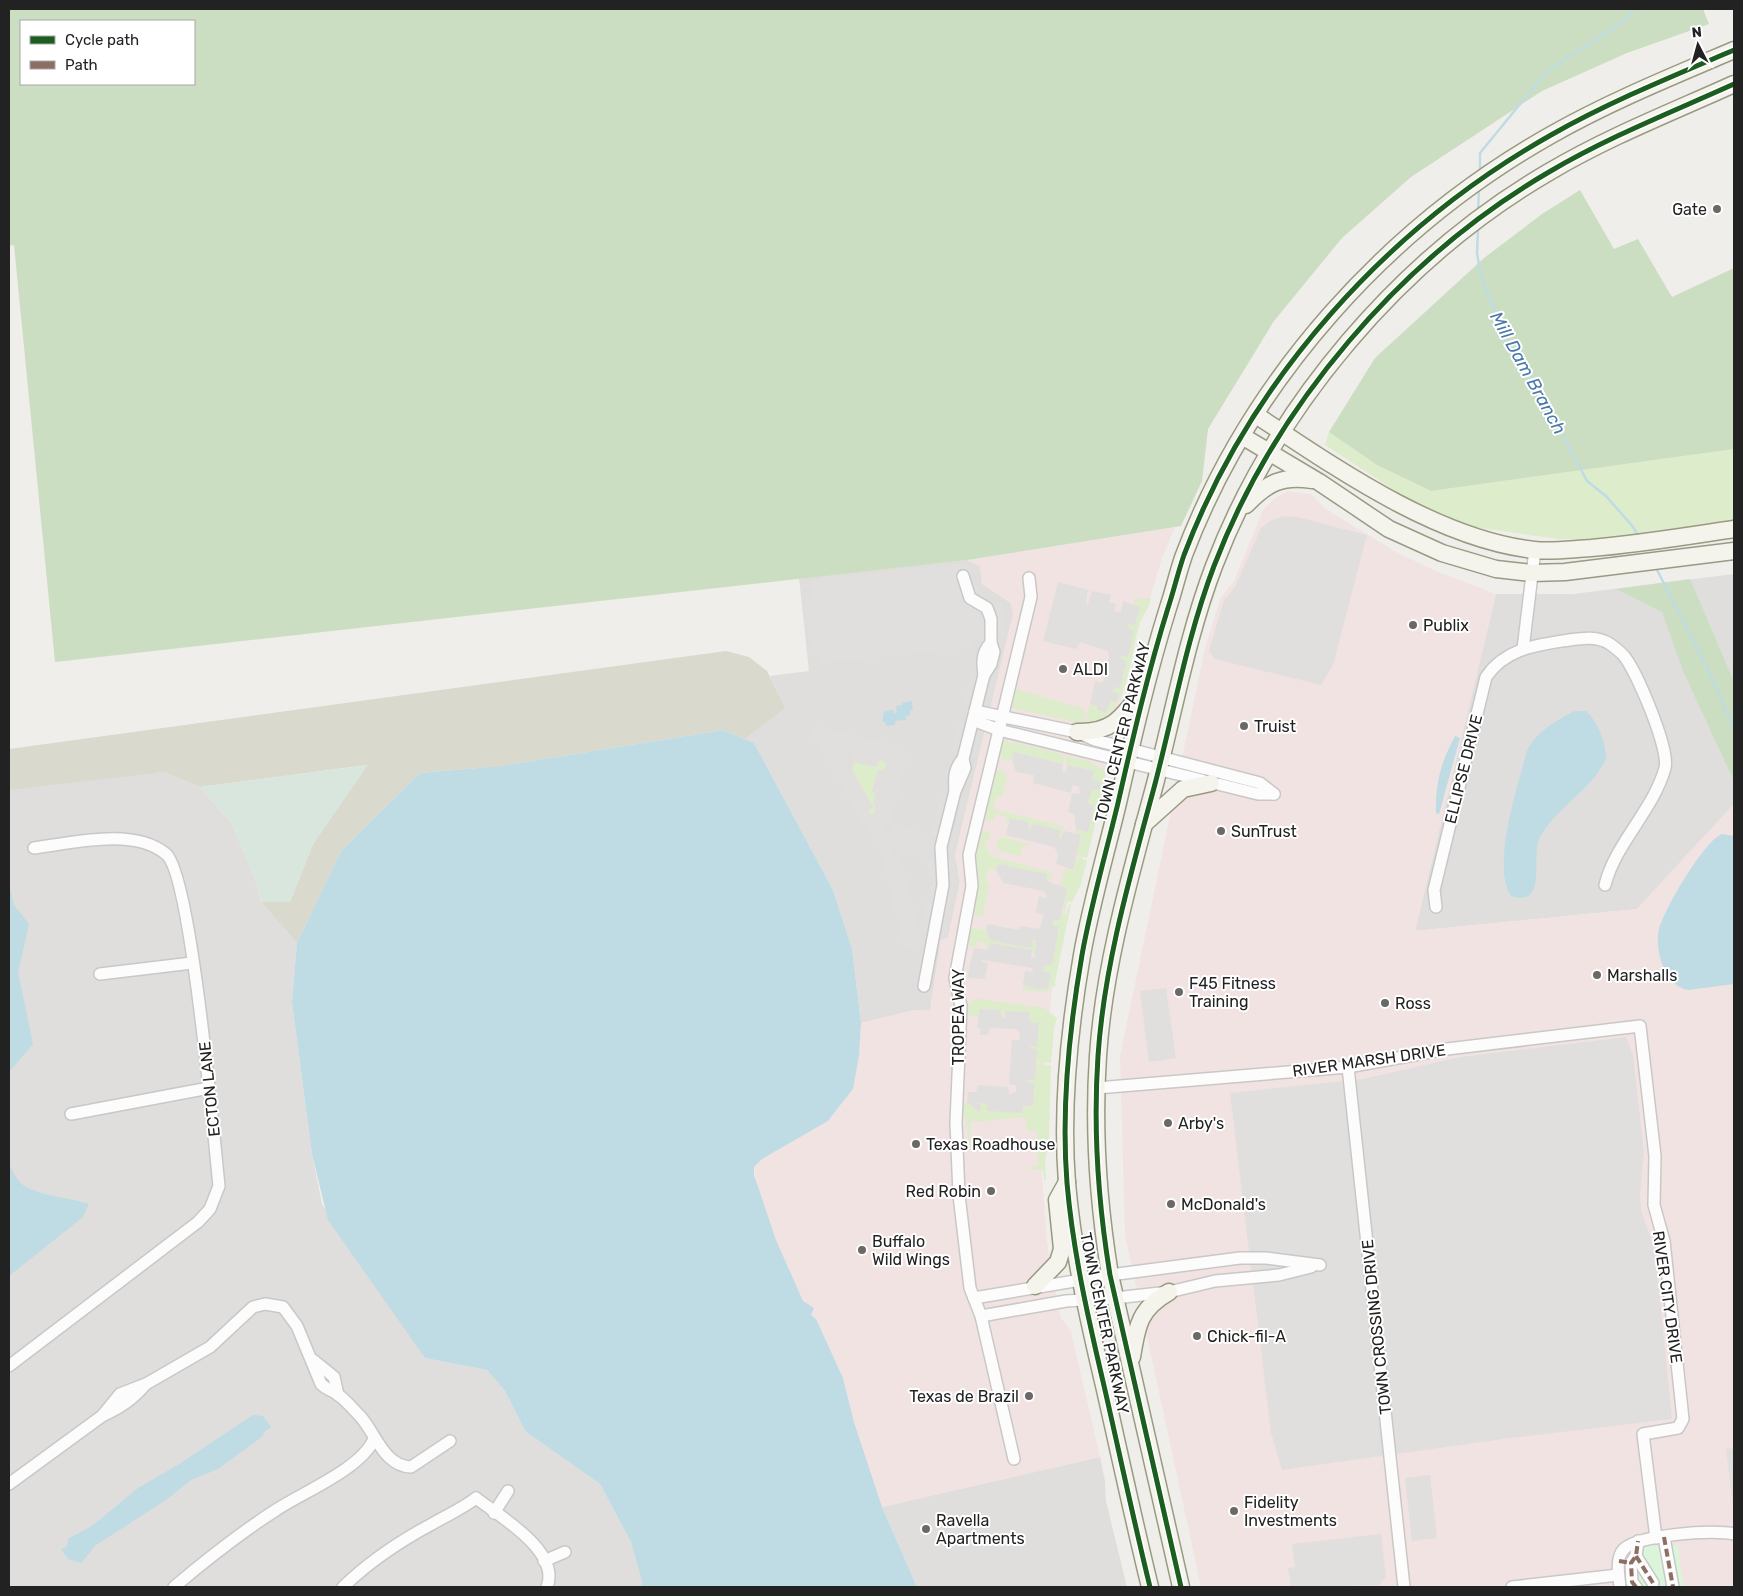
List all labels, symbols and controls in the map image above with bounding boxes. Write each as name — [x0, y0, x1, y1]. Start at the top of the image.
legend — [20, 20, 195, 85]
north arrow — [1673, 20, 1723, 70]
text: N — [1691, 24, 1703, 42]
text: Cycle path — [65, 31, 139, 49]
text: Path — [65, 56, 98, 74]
place label: Gate — [1672, 200, 1707, 219]
marker: Gate — [1711, 203, 1723, 215]
water label: Mill Dam Branch — [1485, 308, 1571, 438]
place label: Publix — [1423, 616, 1469, 635]
marker: Publix — [1407, 619, 1419, 631]
street label: TOWN CENTER PARKWAY — [1091, 640, 1154, 824]
place label: ALDI — [1073, 660, 1108, 679]
marker: ALDI — [1057, 663, 1069, 675]
street label: ELLIPSE DRIVE — [1441, 713, 1486, 826]
place label: Truist — [1254, 717, 1296, 736]
marker: Truist — [1238, 720, 1250, 732]
place label: SunTrust — [1231, 822, 1297, 841]
marker: SunTrust — [1215, 825, 1227, 837]
place label: Marshalls — [1607, 966, 1677, 985]
street label: TROPEA WAY — [949, 969, 968, 1065]
marker: Marshalls — [1591, 969, 1603, 981]
place label: F45 Fitness Training — [1189, 974, 1276, 1011]
marker: F45 Fitness Training — [1173, 986, 1185, 998]
place label: Ross — [1395, 994, 1431, 1013]
marker: Ross — [1379, 997, 1391, 1009]
street label: ECTON LANE — [195, 1040, 224, 1138]
street label: RIVER MARSH DRIVE — [1291, 1040, 1447, 1081]
place label: Arby's — [1178, 1114, 1224, 1133]
marker: Arby's — [1162, 1117, 1174, 1129]
place label: Texas Roadhouse — [926, 1135, 1056, 1154]
marker: Texas Roadhouse — [910, 1138, 922, 1150]
place label: Red Robin — [906, 1182, 981, 1201]
marker: Red Robin — [985, 1185, 997, 1197]
place label: McDonald's — [1181, 1195, 1266, 1214]
marker: McDonald's — [1165, 1198, 1177, 1210]
street label: RIVER CITY DRIVE — [1649, 1230, 1686, 1365]
street label: TOWN CENTER PARKWAY — [1076, 1231, 1133, 1416]
place label: Buffalo Wild Wings — [872, 1232, 950, 1269]
street label: TOWN CROSSING DRIVE — [1358, 1239, 1395, 1415]
marker: Buffalo Wild Wings — [856, 1244, 868, 1256]
place label: Chick-fil-A — [1207, 1327, 1286, 1346]
marker: Chick-fil-A — [1191, 1330, 1203, 1342]
place label: Texas de Brazil — [909, 1387, 1019, 1406]
marker: Texas de Brazil — [1023, 1390, 1035, 1402]
place label: Fidelity Investments — [1244, 1493, 1337, 1530]
marker: Fidelity Investments — [1228, 1505, 1240, 1517]
place label: Ravella Apartments — [936, 1511, 1025, 1548]
marker: Ravella Apartments — [920, 1523, 932, 1535]

